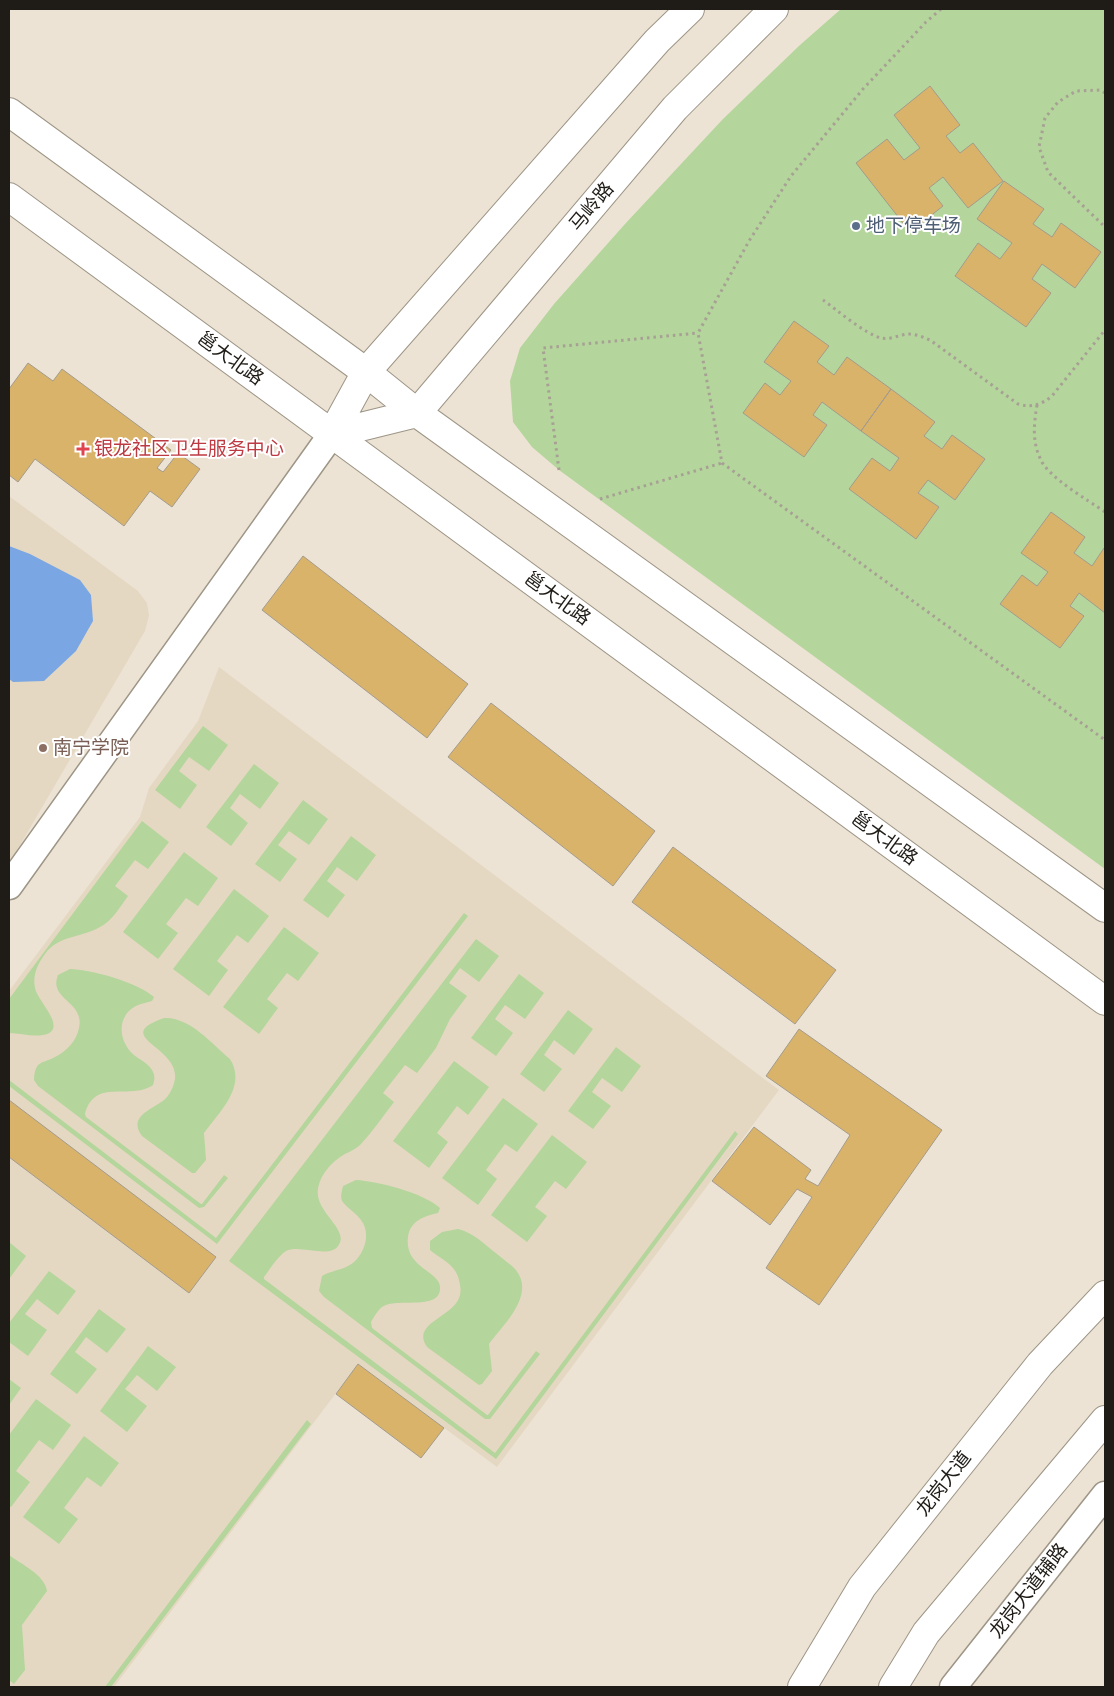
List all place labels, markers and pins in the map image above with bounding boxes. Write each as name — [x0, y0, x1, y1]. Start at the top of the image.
place label: 地下停车场 — [866, 212, 961, 241]
marker: 地下停车场 — [850, 220, 862, 232]
place label: 银龙社区卫生服务中心 — [94, 435, 284, 464]
marker: 银龙社区卫生服务中心 — [76, 442, 90, 456]
place label: 南宁学院 — [53, 734, 129, 763]
marker: 南宁学院 — [37, 742, 49, 754]

